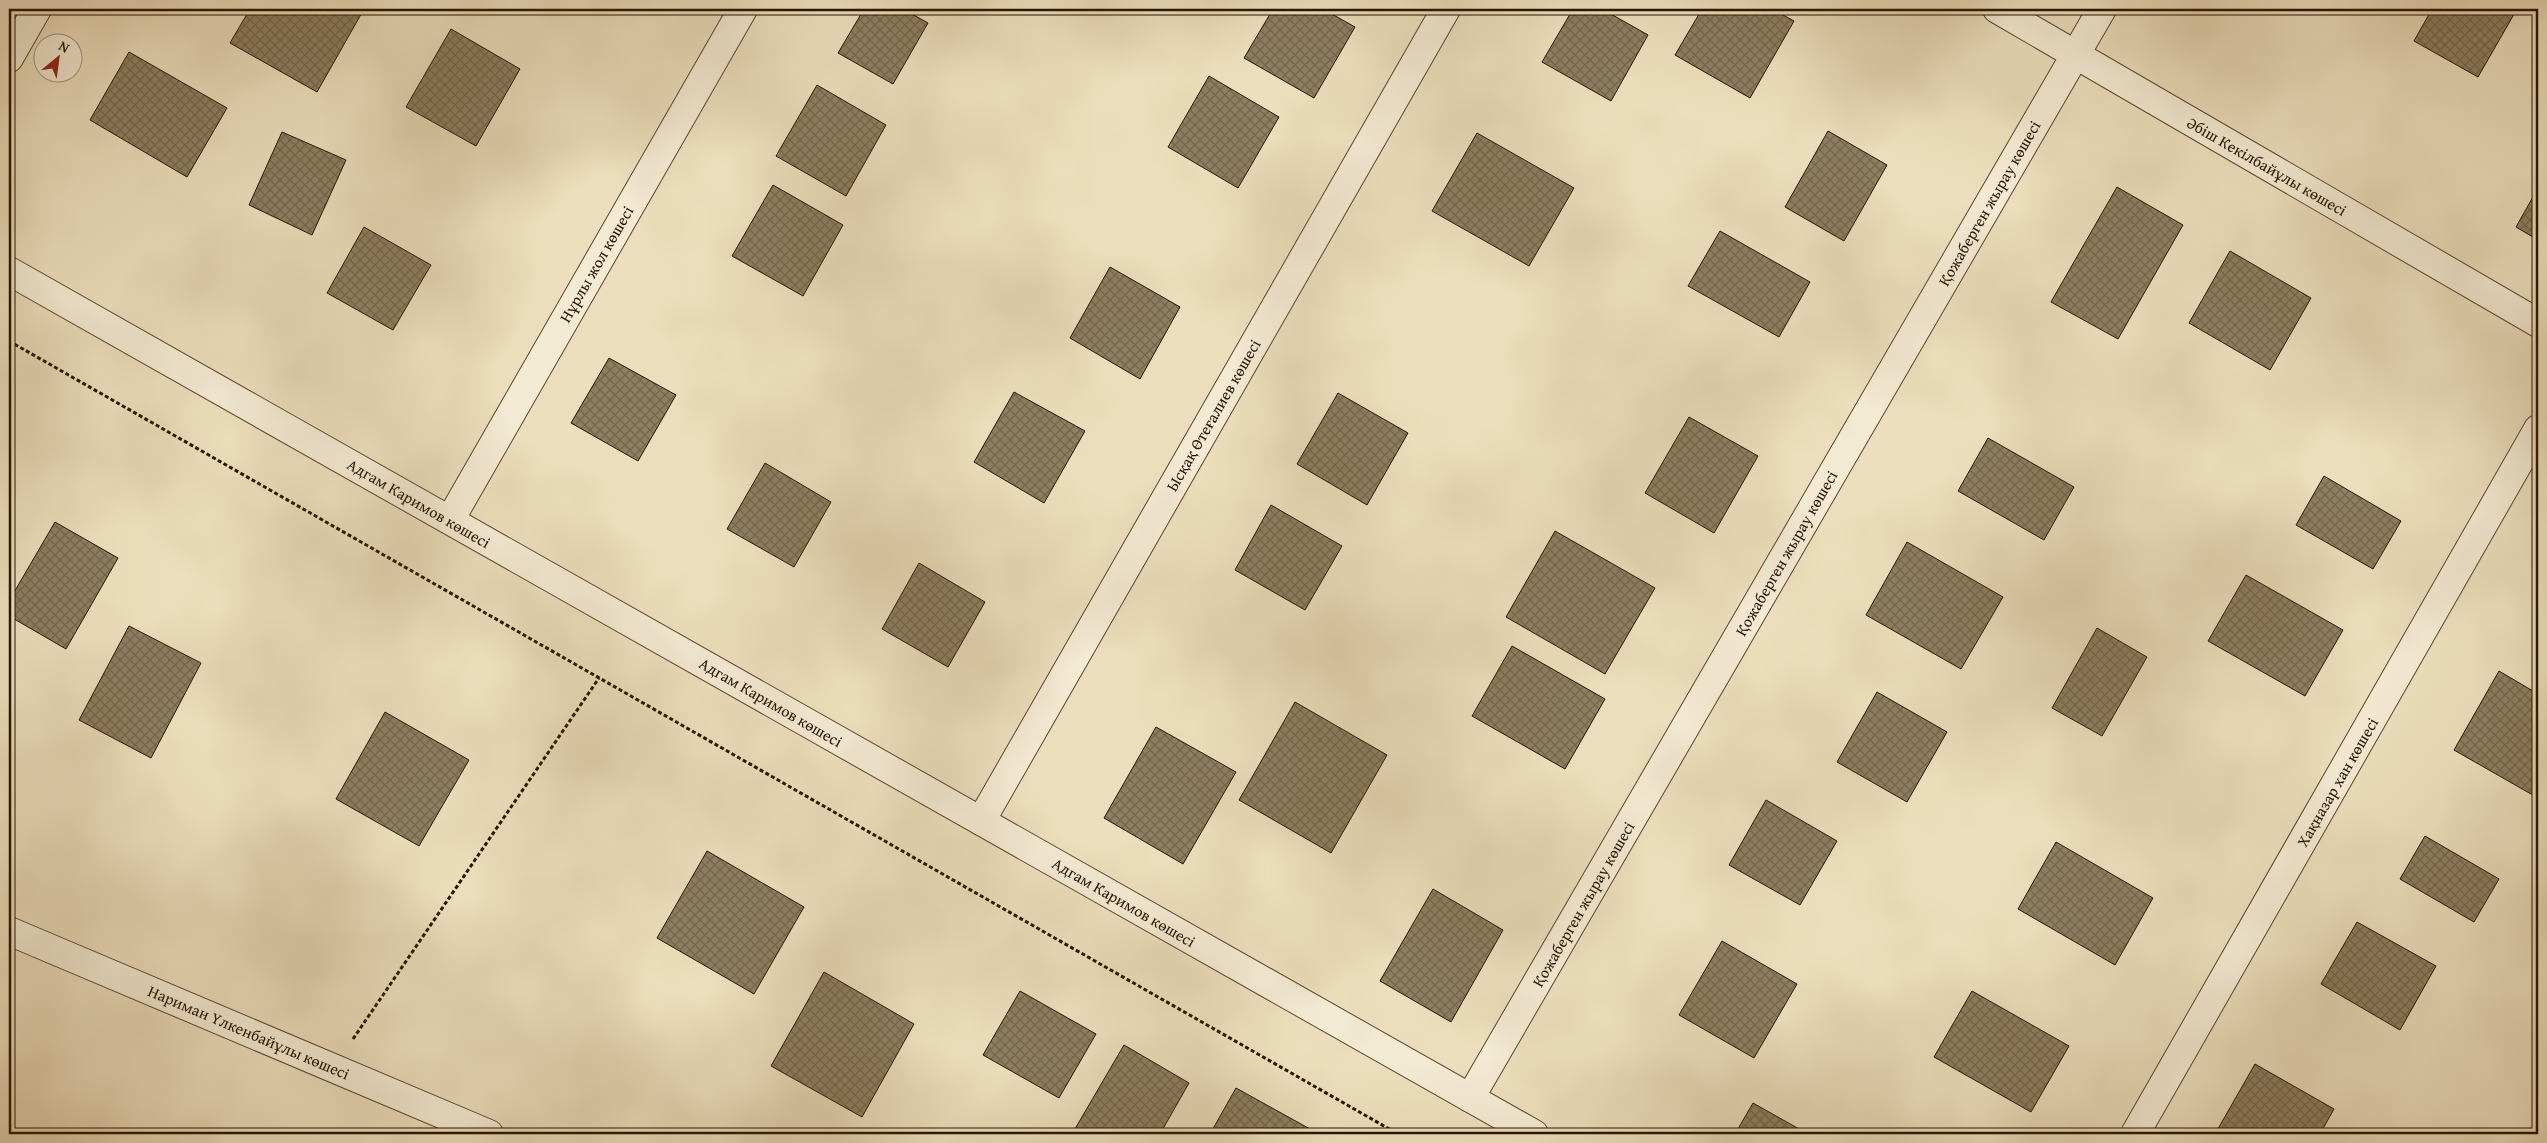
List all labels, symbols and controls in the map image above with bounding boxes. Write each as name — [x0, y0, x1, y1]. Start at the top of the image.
north arrow — [32, 32, 82, 82]
text: N — [55, 36, 74, 58]
street label: Әбіш Кекілбайұлы көшесі — [2183, 110, 2352, 222]
street label: Қожаберген жырау көшесі — [1932, 115, 2047, 290]
street label: Нұрлы жол көшесі — [553, 201, 639, 327]
street label: Ысқақ Өтеғалиев көшесі — [1160, 334, 1267, 495]
street label: Адгам Каримов көшесі — [343, 452, 496, 554]
street label: Қожаберген жырау көшесі — [1729, 465, 1844, 640]
street label: Адгам Каримов көшесі — [695, 651, 848, 753]
street label: Хақназар хан көшесі — [2290, 712, 2384, 851]
street label: Қожаберген жырау көшесі — [1526, 816, 1641, 991]
street label: Адгам Каримов көшесі — [1048, 851, 1201, 953]
street label: Нариман Үлкенбайұлы көшесі — [145, 979, 354, 1086]

